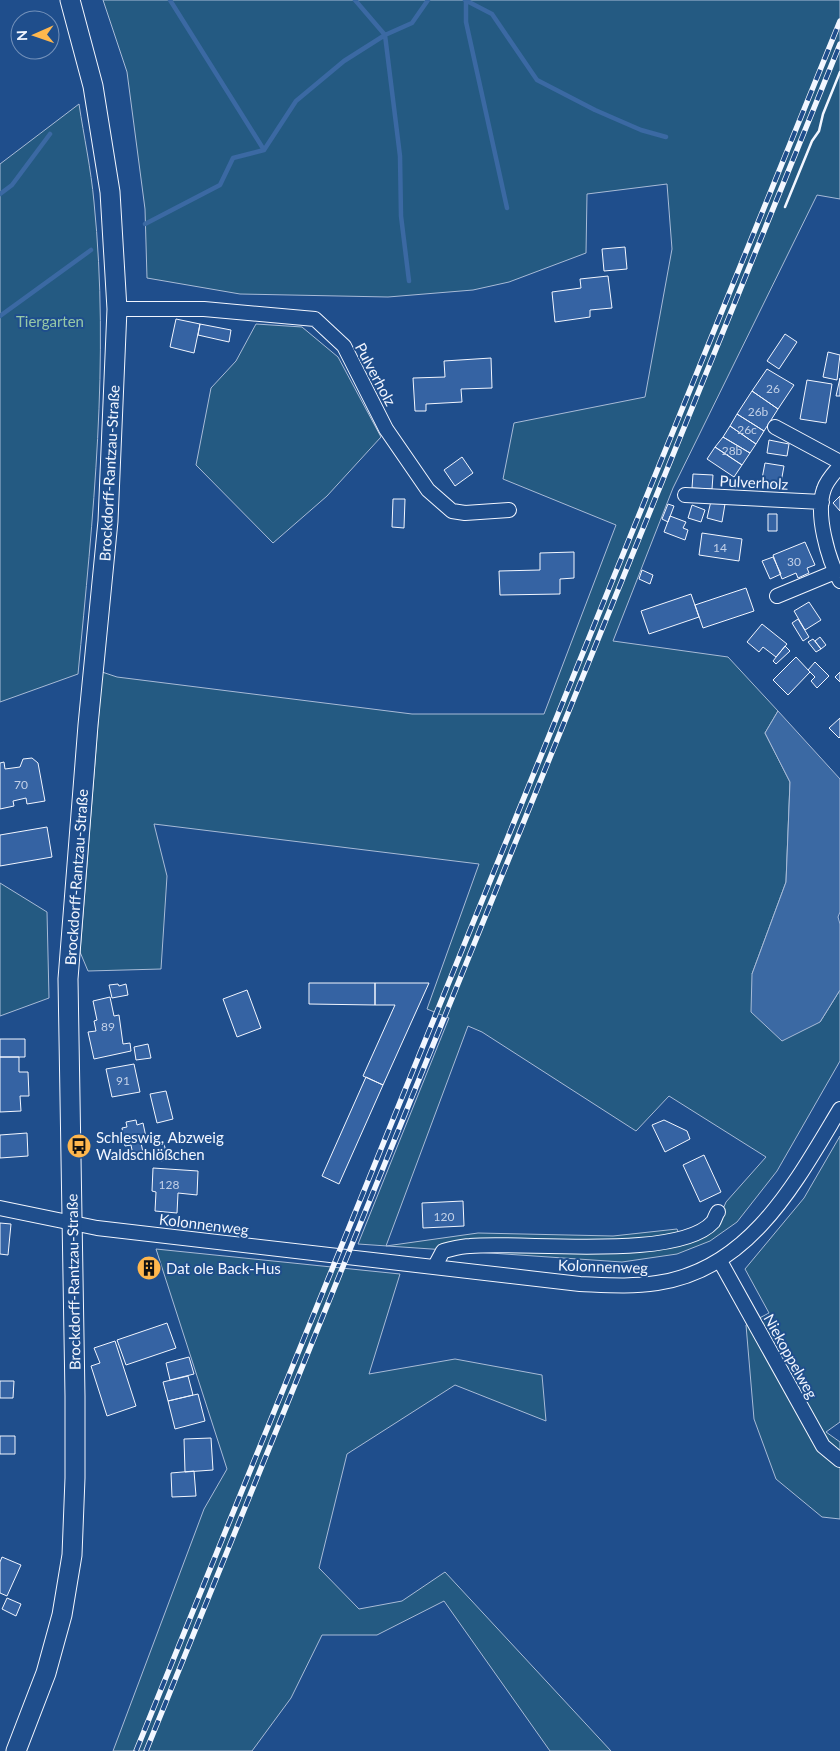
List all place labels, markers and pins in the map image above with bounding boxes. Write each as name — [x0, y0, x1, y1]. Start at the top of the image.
place label: Schleswig, Abzweig Waldschlößchen — [96, 1128, 224, 1163]
bus stop icon: Schleswig, Abzweig Waldschlößchen — [66, 1133, 92, 1159]
building icon: Dat ole Back-Hus — [136, 1255, 162, 1281]
place label: Dat ole Back-Hus — [166, 1259, 281, 1277]

